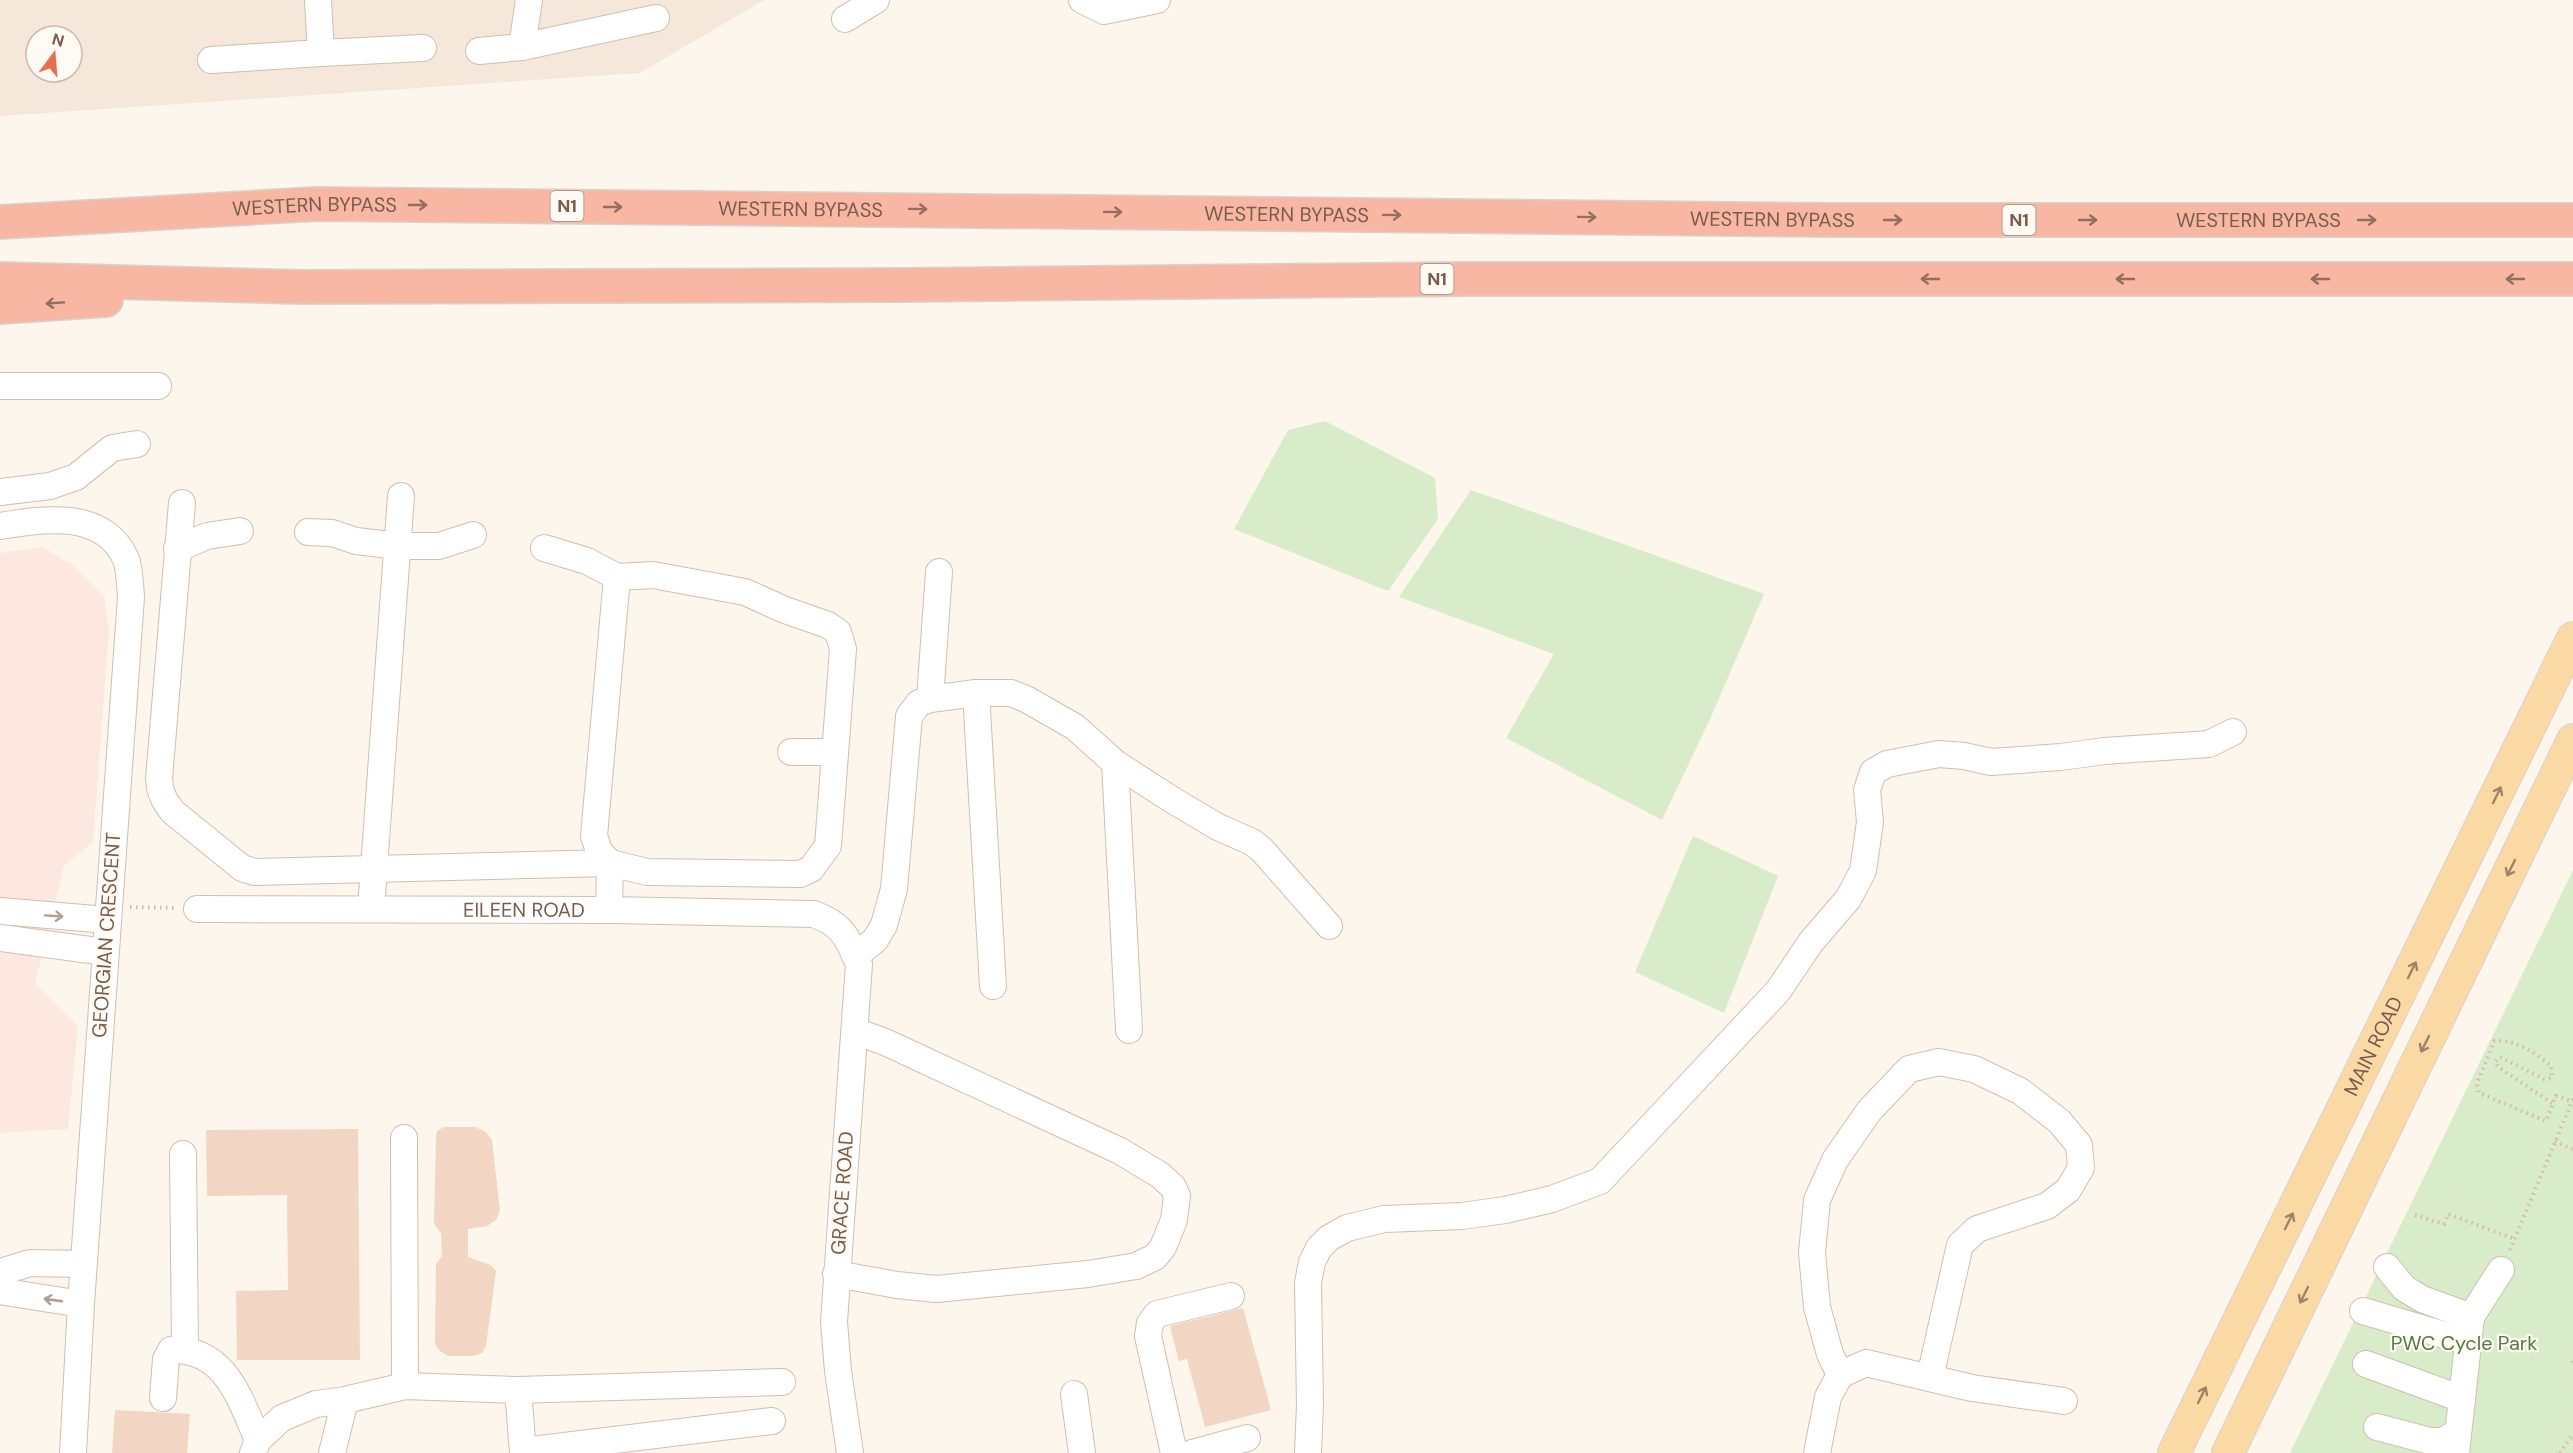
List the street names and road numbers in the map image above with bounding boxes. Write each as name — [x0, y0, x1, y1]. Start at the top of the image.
street label: WESTERN BYPASS — [231, 191, 397, 222]
road number: N1 — [550, 191, 584, 221]
street label: WESTERN BYPASS — [718, 195, 883, 223]
street label: WESTERN BYPASS — [1204, 200, 1369, 228]
street label: WESTERN BYPASS — [1690, 205, 1855, 233]
road number: N1 — [2002, 205, 2036, 235]
street label: WESTERN BYPASS — [2176, 207, 2341, 233]
road number: N1 — [1420, 264, 1454, 294]
street label: GEORGIAN CRESCENT — [86, 831, 126, 1039]
street label: EILEEN ROAD — [463, 897, 585, 923]
street label: MAIN ROAD — [2338, 992, 2408, 1100]
street label: GRACE ROAD — [825, 1130, 859, 1256]

